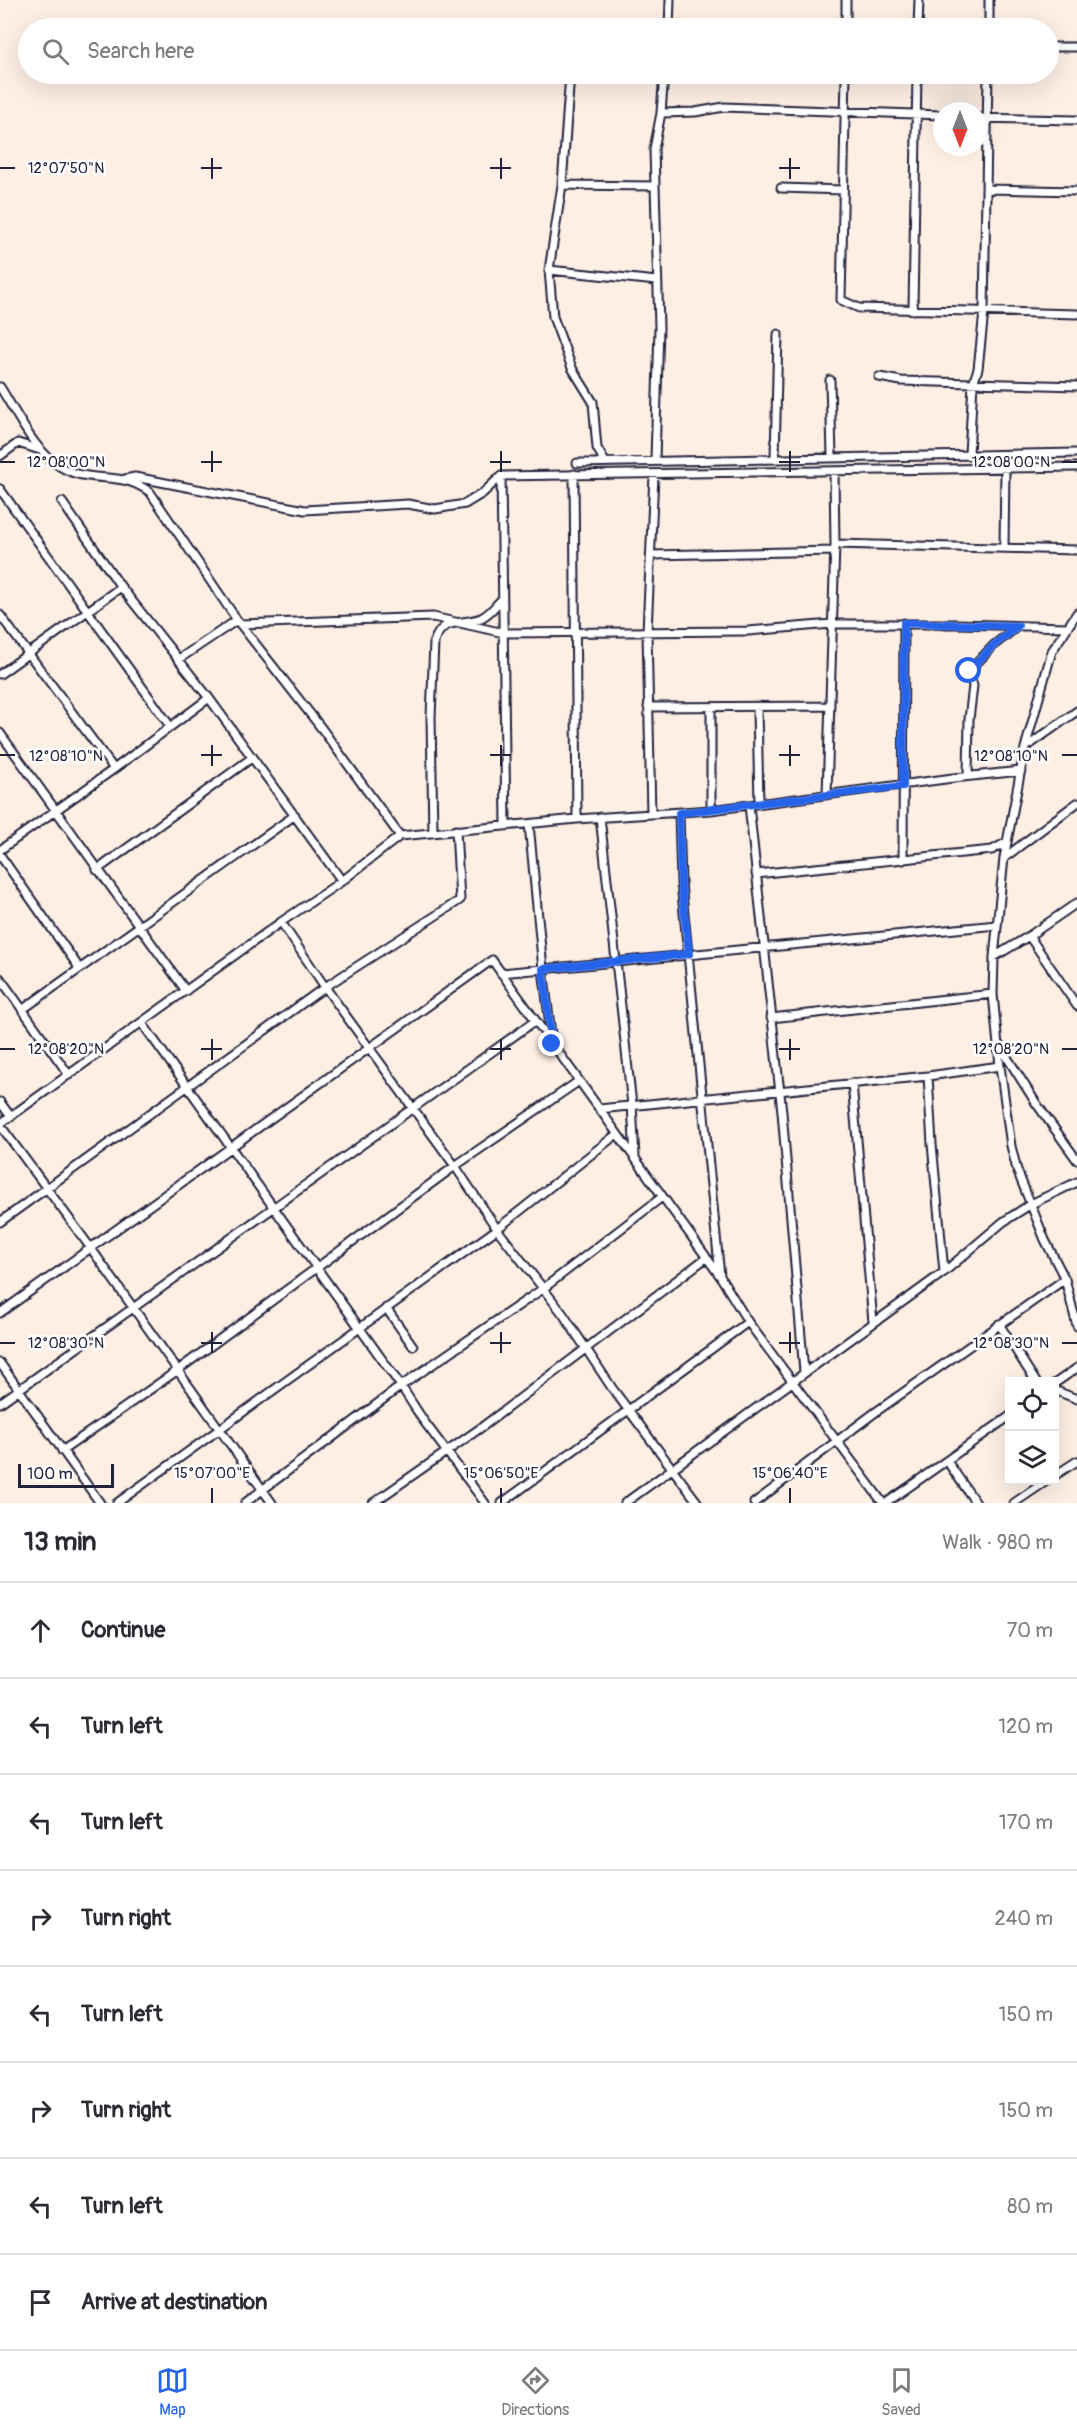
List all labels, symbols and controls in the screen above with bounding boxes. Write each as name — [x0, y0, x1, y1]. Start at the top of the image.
search box — [18, 18, 1059, 84]
icon: search — [39, 35, 72, 68]
text: Search here — [87, 37, 194, 65]
north arrow — [933, 102, 987, 156]
text: 12°07'50"N — [28, 159, 104, 178]
text: 12°08'00"N — [27, 453, 105, 472]
text: 12°08'00"N — [972, 453, 1050, 472]
route start — [955, 657, 981, 683]
text: 12°08'10"N — [29, 747, 103, 766]
text: 12°08'10"N — [974, 747, 1048, 766]
route end — [538, 1030, 564, 1056]
text: 12°08'20"N — [28, 1040, 104, 1059]
text: 12°08'20"N — [973, 1040, 1049, 1059]
text: 12°08'30"N — [28, 1334, 104, 1353]
text: 12°08'30"N — [973, 1334, 1049, 1353]
map controls — [1005, 1377, 1059, 1485]
button: locate — [1005, 1377, 1059, 1431]
button: layers — [1005, 1431, 1059, 1485]
scale bar — [18, 1461, 114, 1488]
text: 100 m — [27, 1464, 73, 1484]
text: 15°07'00"E — [174, 1464, 250, 1483]
text: 15°06'50"E — [464, 1464, 539, 1483]
text: 15°06'40"E — [752, 1464, 828, 1483]
text: 13 min — [24, 1526, 97, 1558]
text: Walk · 980 m — [942, 1530, 1053, 1555]
icon: ahead — [24, 1614, 57, 1647]
text: Continue — [81, 1616, 165, 1644]
text: 70 m — [1007, 1618, 1053, 1643]
icon: left — [24, 1710, 57, 1743]
text: Turn left — [81, 1712, 163, 1740]
text: 120 m — [998, 1714, 1053, 1739]
icon: left — [24, 1806, 57, 1839]
text: Turn left — [81, 1808, 163, 1836]
text: 170 m — [999, 1810, 1053, 1835]
icon: right — [24, 1902, 57, 1935]
text: Turn right — [81, 1904, 171, 1932]
text: 240 m — [994, 1906, 1053, 1931]
icon: left — [24, 1998, 57, 2031]
text: Turn left — [81, 2000, 163, 2028]
text: 150 m — [999, 2002, 1053, 2027]
icon: right — [24, 2094, 57, 2127]
text: Turn right — [81, 2096, 171, 2124]
text: 150 m — [999, 2098, 1053, 2123]
icon: left — [24, 2190, 57, 2223]
text: Turn left — [81, 2192, 163, 2220]
text: 80 m — [1007, 2194, 1053, 2219]
icon: arrive — [24, 2286, 57, 2319]
text: Arrive at destination — [81, 2288, 267, 2316]
tab: Map — [156, 2364, 189, 2420]
tab: Directions — [501, 2364, 569, 2420]
tab: Saved — [881, 2364, 921, 2420]

